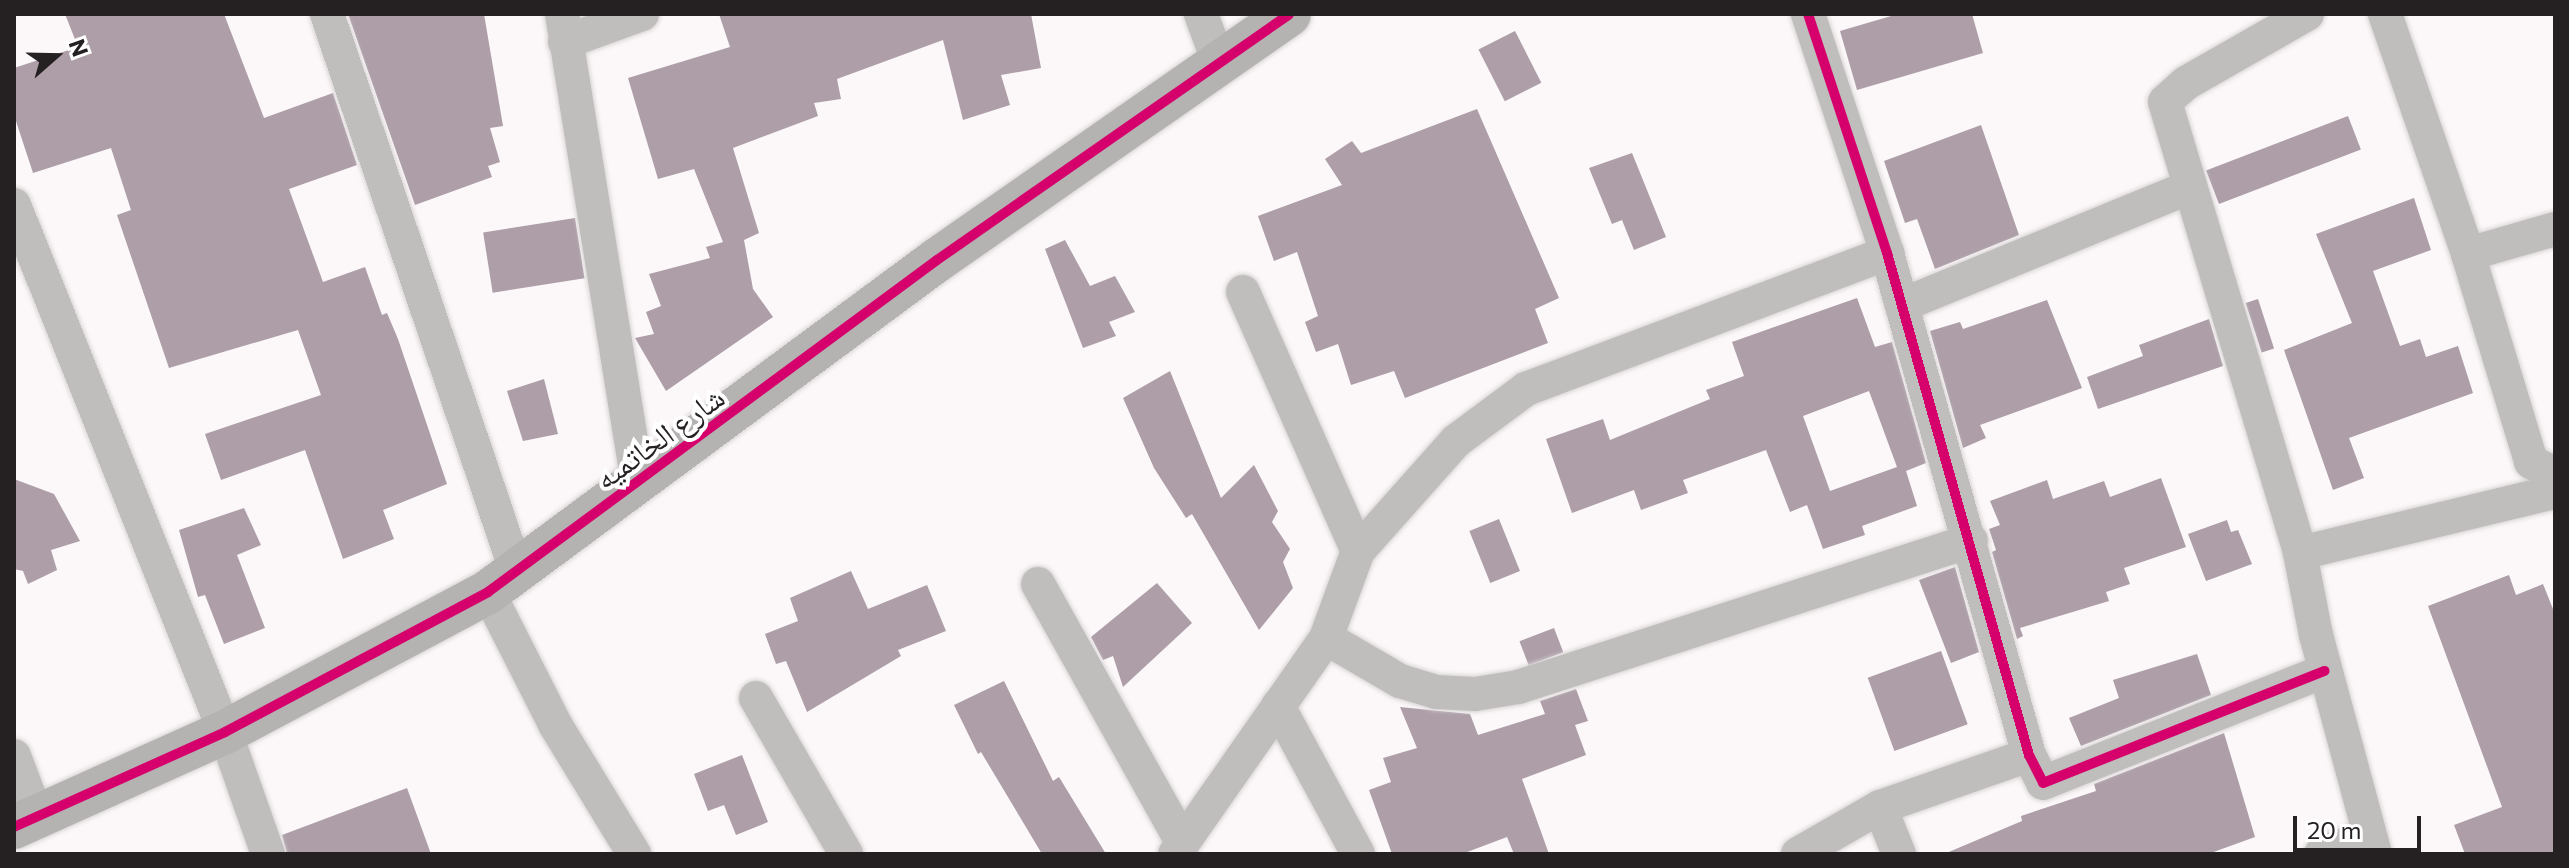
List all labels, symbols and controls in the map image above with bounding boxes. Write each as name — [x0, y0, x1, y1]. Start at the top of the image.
north arrow — [16, 16, 96, 96]
text: N — [64, 35, 95, 60]
street label: شارع الخاتميه — [587, 378, 731, 496]
scale bar — [2297, 800, 2425, 850]
text: 20 m — [2307, 815, 2361, 844]

